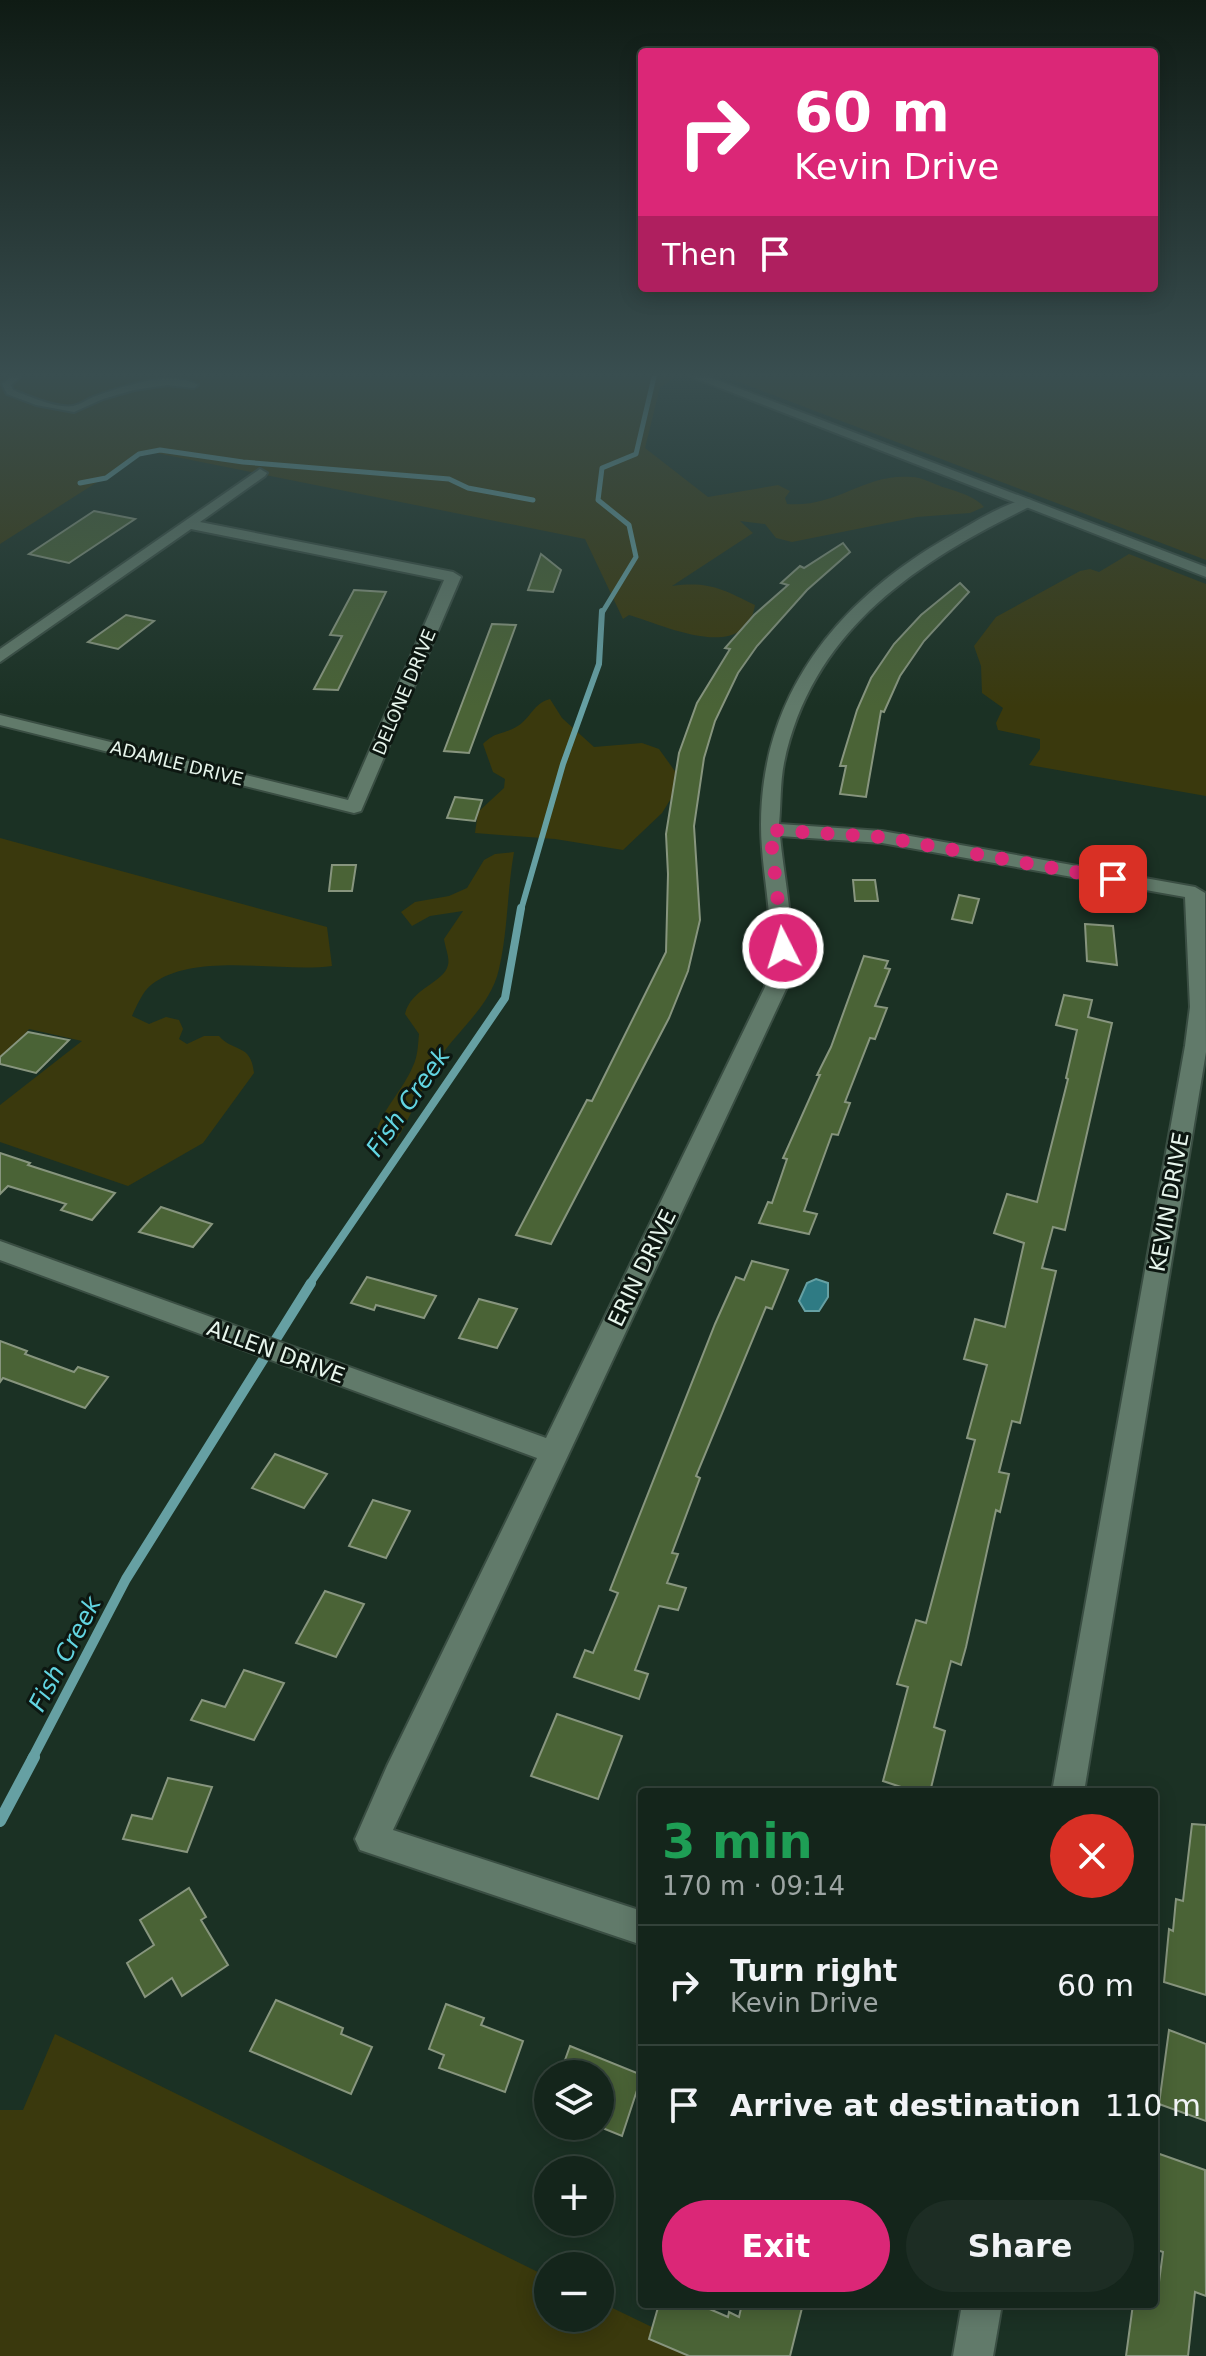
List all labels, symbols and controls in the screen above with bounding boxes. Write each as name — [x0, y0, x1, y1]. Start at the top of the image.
text: 60 m — [794, 79, 950, 144]
icon: right — [662, 80, 766, 184]
text: Kevin Drive — [794, 146, 1000, 187]
icon: arrive — [753, 232, 797, 276]
text: Then — [662, 237, 737, 272]
street label: DELONE DRIVE — [368, 626, 440, 758]
street label: ADAMLE DRIVE — [108, 736, 246, 790]
pin — [1079, 845, 1147, 913]
icon: arrive — [1091, 857, 1135, 901]
position arrow — [741, 906, 825, 990]
water label: Fish Creek — [360, 1042, 456, 1162]
street label: KEVIN DRIVE — [1144, 1130, 1194, 1274]
street label: ERIN DRIVE — [603, 1206, 681, 1330]
street label: ALLEN DRIVE — [204, 1316, 348, 1388]
water label: Fish Creek — [23, 1591, 107, 1716]
text: 3 min — [662, 1813, 813, 1869]
button: close — [1050, 1814, 1134, 1898]
text: 170 m · 09:14 — [662, 1871, 845, 1901]
text: Turn right — [730, 1953, 897, 1988]
icon: right — [662, 1963, 706, 2007]
text: 60 m — [1057, 1968, 1134, 2003]
text: Kevin Drive — [730, 1988, 878, 2018]
map controls — [534, 2060, 614, 2332]
button: layers — [534, 2060, 614, 2140]
icon: arrive — [662, 2083, 706, 2127]
text: Arrive at destination — [730, 2088, 1081, 2123]
text: 110 m — [1105, 2088, 1201, 2123]
button: + — [534, 2156, 614, 2236]
button: Exit — [662, 2200, 890, 2292]
button: Share — [906, 2200, 1134, 2292]
button: − — [534, 2252, 614, 2332]

